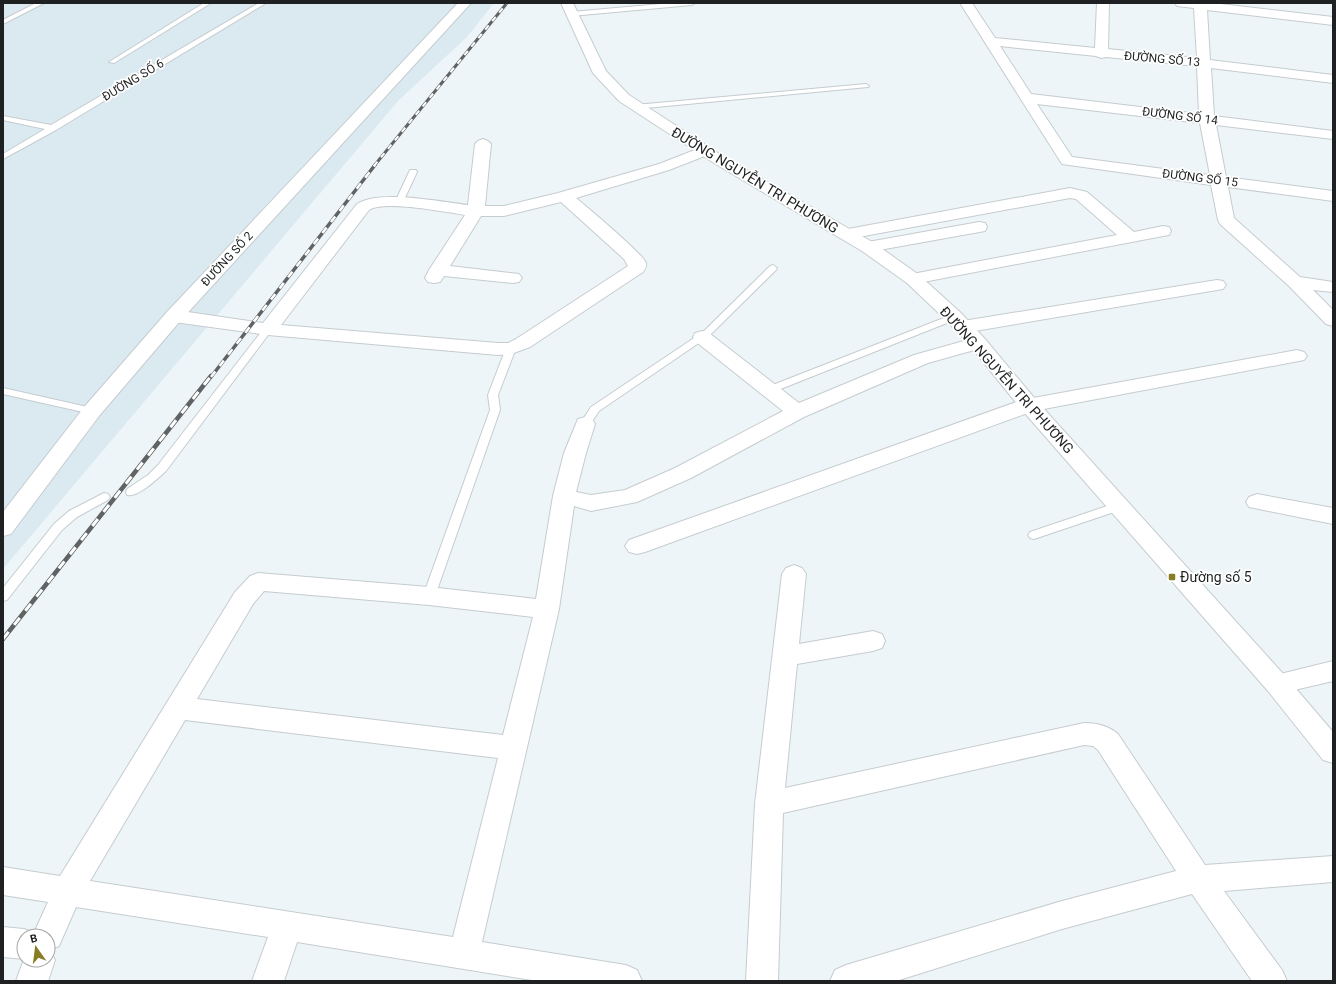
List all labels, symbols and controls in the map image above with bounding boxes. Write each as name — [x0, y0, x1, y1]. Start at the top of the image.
street label: ĐƯỜNG SỐ 13 — [1123, 47, 1201, 69]
street label: ĐƯỜNG SỐ 6 — [99, 54, 167, 104]
street label: ĐƯỜNG SỐ 14 — [1141, 102, 1219, 128]
street label: ĐƯỜNG NGUYỄN TRI PHƯƠNG — [669, 122, 842, 236]
street label: ĐƯỜNG SỐ 15 — [1161, 164, 1239, 190]
street label: ĐƯỜNG SỐ 2 — [197, 227, 256, 289]
street label: ĐƯỜNG NGUYỄN TRI PHƯƠNG — [937, 302, 1079, 457]
place label: Đường số 5 — [1180, 569, 1252, 585]
marker: Đường số 5 — [1167, 572, 1177, 582]
north arrow — [16, 928, 56, 968]
text: B — [29, 932, 39, 946]

